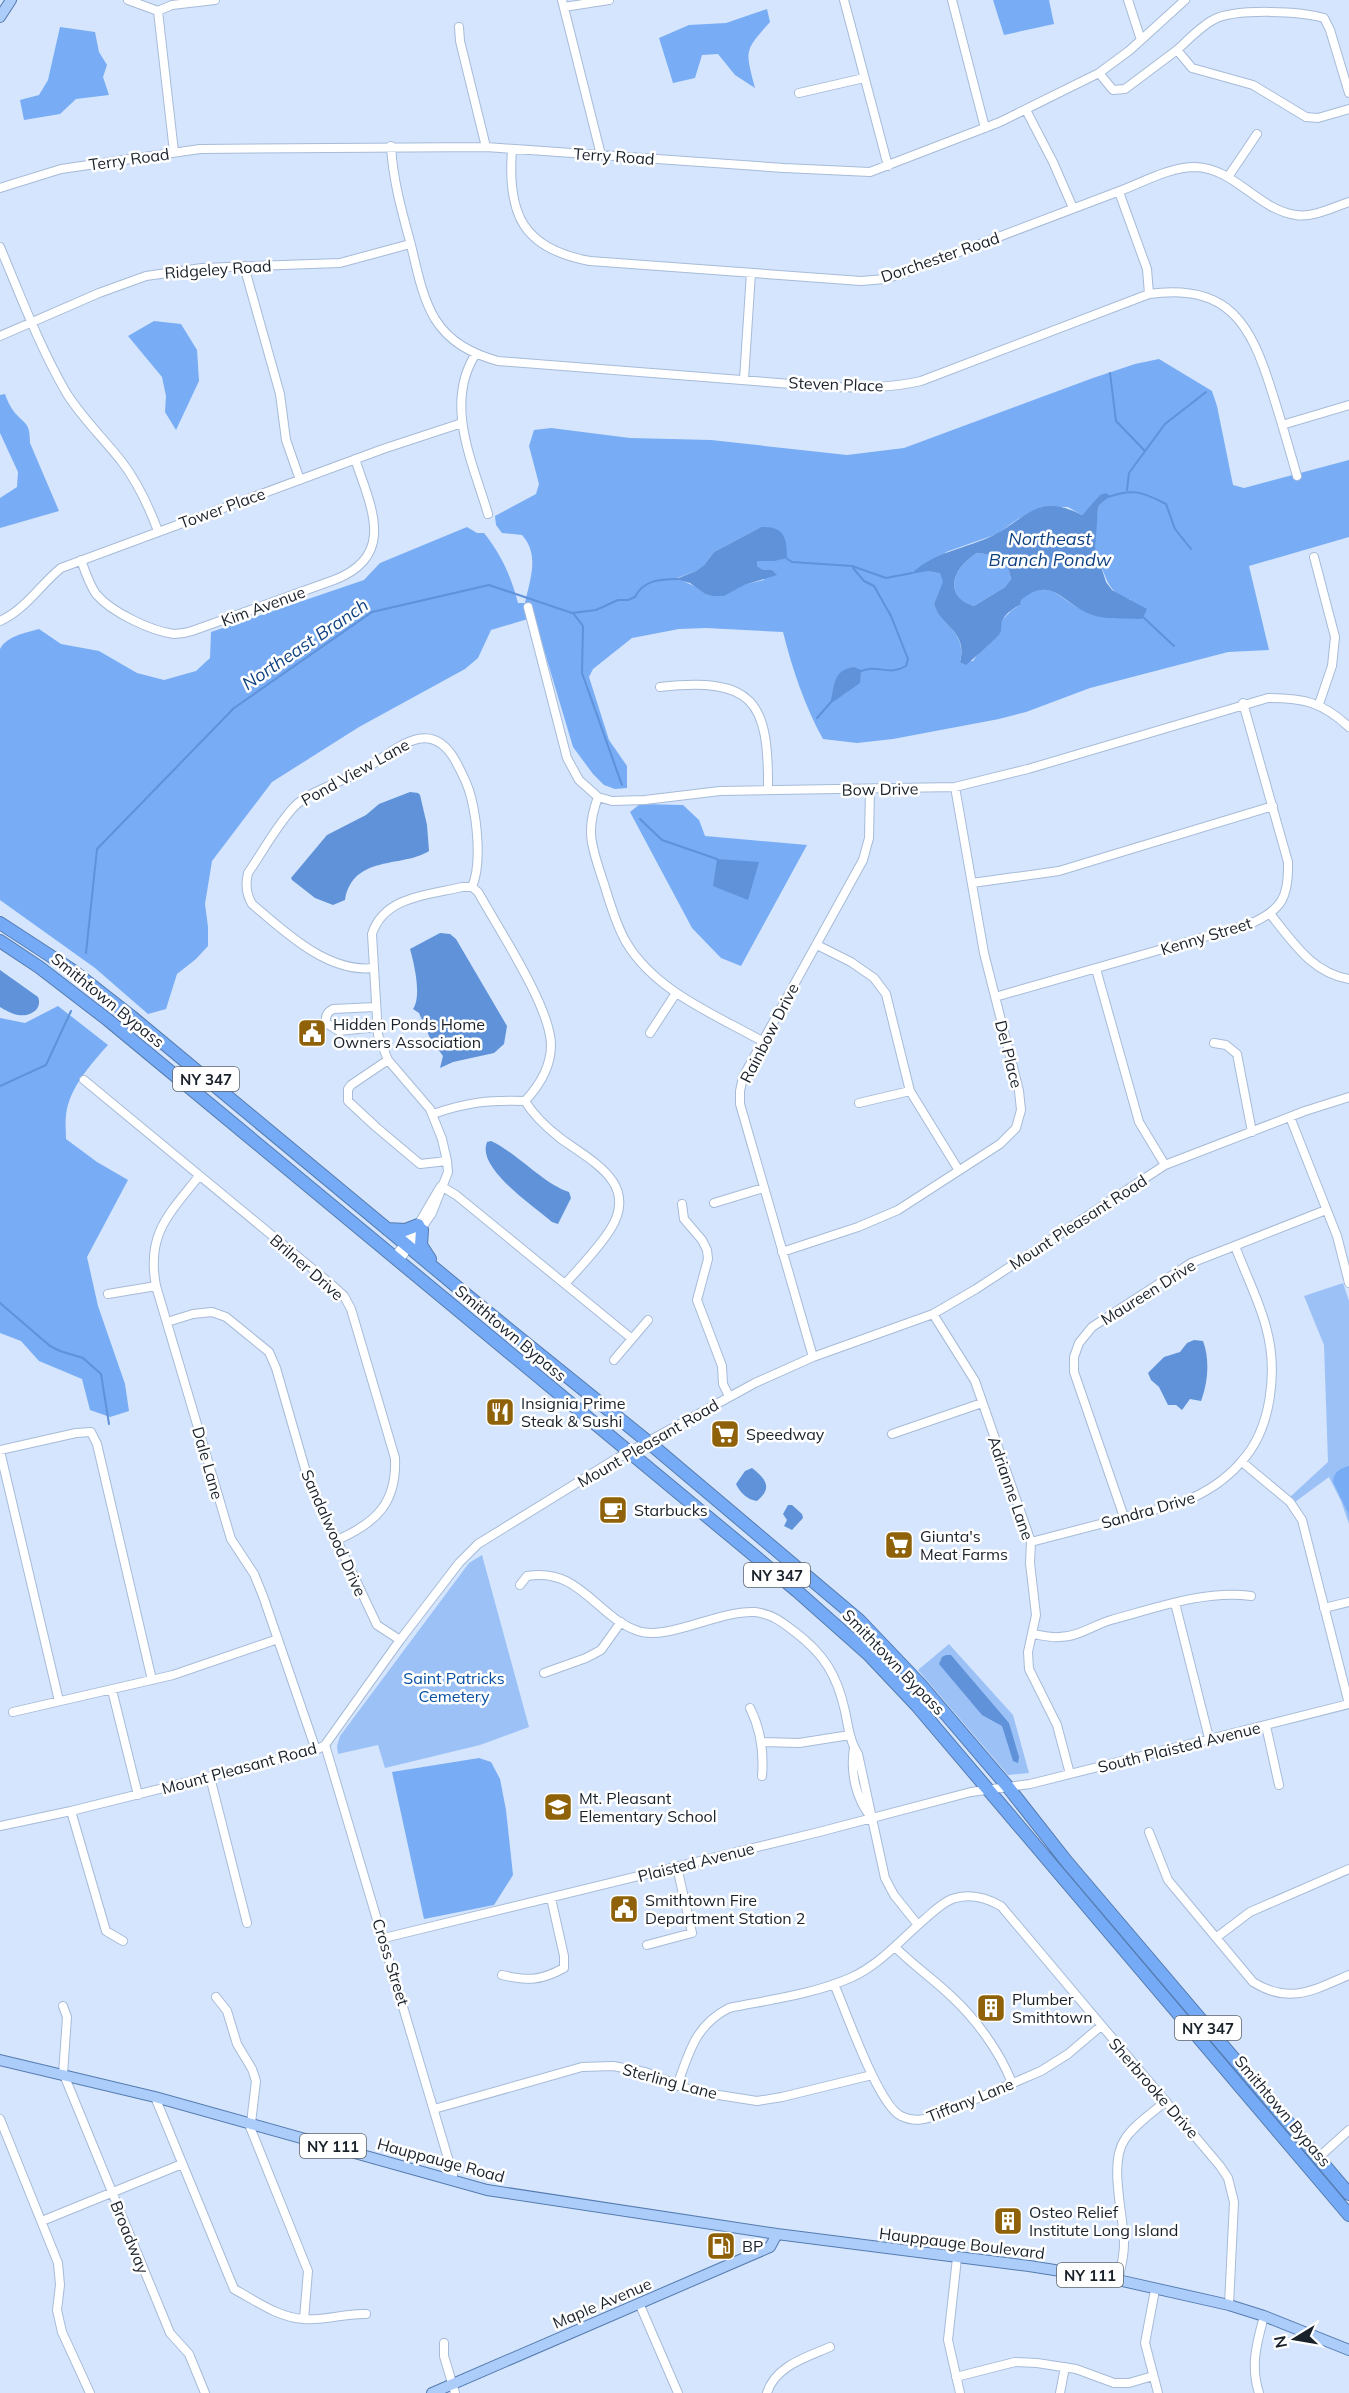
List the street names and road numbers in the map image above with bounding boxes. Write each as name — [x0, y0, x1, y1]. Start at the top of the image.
street label: Terry Road — [87, 143, 171, 175]
street label: Terry Road — [573, 143, 655, 169]
street label: Dorchester Road — [878, 227, 1002, 287]
street label: Ridgeley Road — [164, 255, 272, 283]
street label: Steven Place — [788, 372, 884, 396]
street label: Tower Place — [176, 483, 268, 533]
street label: Kim Avenue — [218, 582, 308, 630]
street label: Pond View Lane — [297, 734, 413, 810]
street label: Bow Drive — [842, 778, 918, 800]
street label: Kenny Street — [1158, 913, 1254, 959]
street label: Smithtown Bypass — [48, 948, 168, 1052]
street label: Rainbow Drive — [735, 980, 803, 1086]
street label: Del Place — [991, 1018, 1027, 1090]
road number: NY 347 — [173, 1067, 239, 1091]
street label: Mount Pleasant Road — [1006, 1170, 1150, 1274]
street label: Brilner Drive — [266, 1230, 348, 1304]
street label: Maureen Drive — [1097, 1255, 1199, 1329]
street label: Smithtown Bypass — [451, 1281, 571, 1385]
street label: Mount Pleasant Road — [574, 1394, 722, 1492]
street label: Dale Lane — [188, 1424, 228, 1502]
street label: Adrianne Lane — [984, 1433, 1038, 1543]
street label: Sandalwood Drive — [297, 1467, 371, 1599]
street label: Sandra Drive — [1099, 1487, 1197, 1533]
road number: NY 347 — [744, 1563, 810, 1587]
street label: Smithtown Bypass — [838, 1605, 950, 1719]
street label: South Plaisted Avenue — [1096, 1717, 1262, 1777]
street label: Mount Pleasant Road — [159, 1738, 319, 1798]
street label: Plaisted Avenue — [636, 1838, 756, 1886]
street label: Cross Street — [368, 1916, 414, 2008]
road number: NY 347 — [1175, 2016, 1241, 2040]
street label: Sherbrooke Drive — [1105, 2034, 1203, 2142]
street label: Smithtown Bypass — [1231, 2051, 1335, 2171]
street label: Sterling Lane — [620, 2059, 720, 2103]
street label: Tiffany Lane — [924, 2074, 1016, 2126]
street label: Hauppauge Road — [375, 2133, 507, 2187]
road number: NY 111 — [300, 2134, 366, 2158]
street label: Broadway — [106, 2198, 154, 2277]
street label: Hauppauge Boulevard — [878, 2223, 1046, 2263]
road number: NY 111 — [1057, 2263, 1123, 2287]
street label: Maple Avenue — [550, 2273, 654, 2333]

